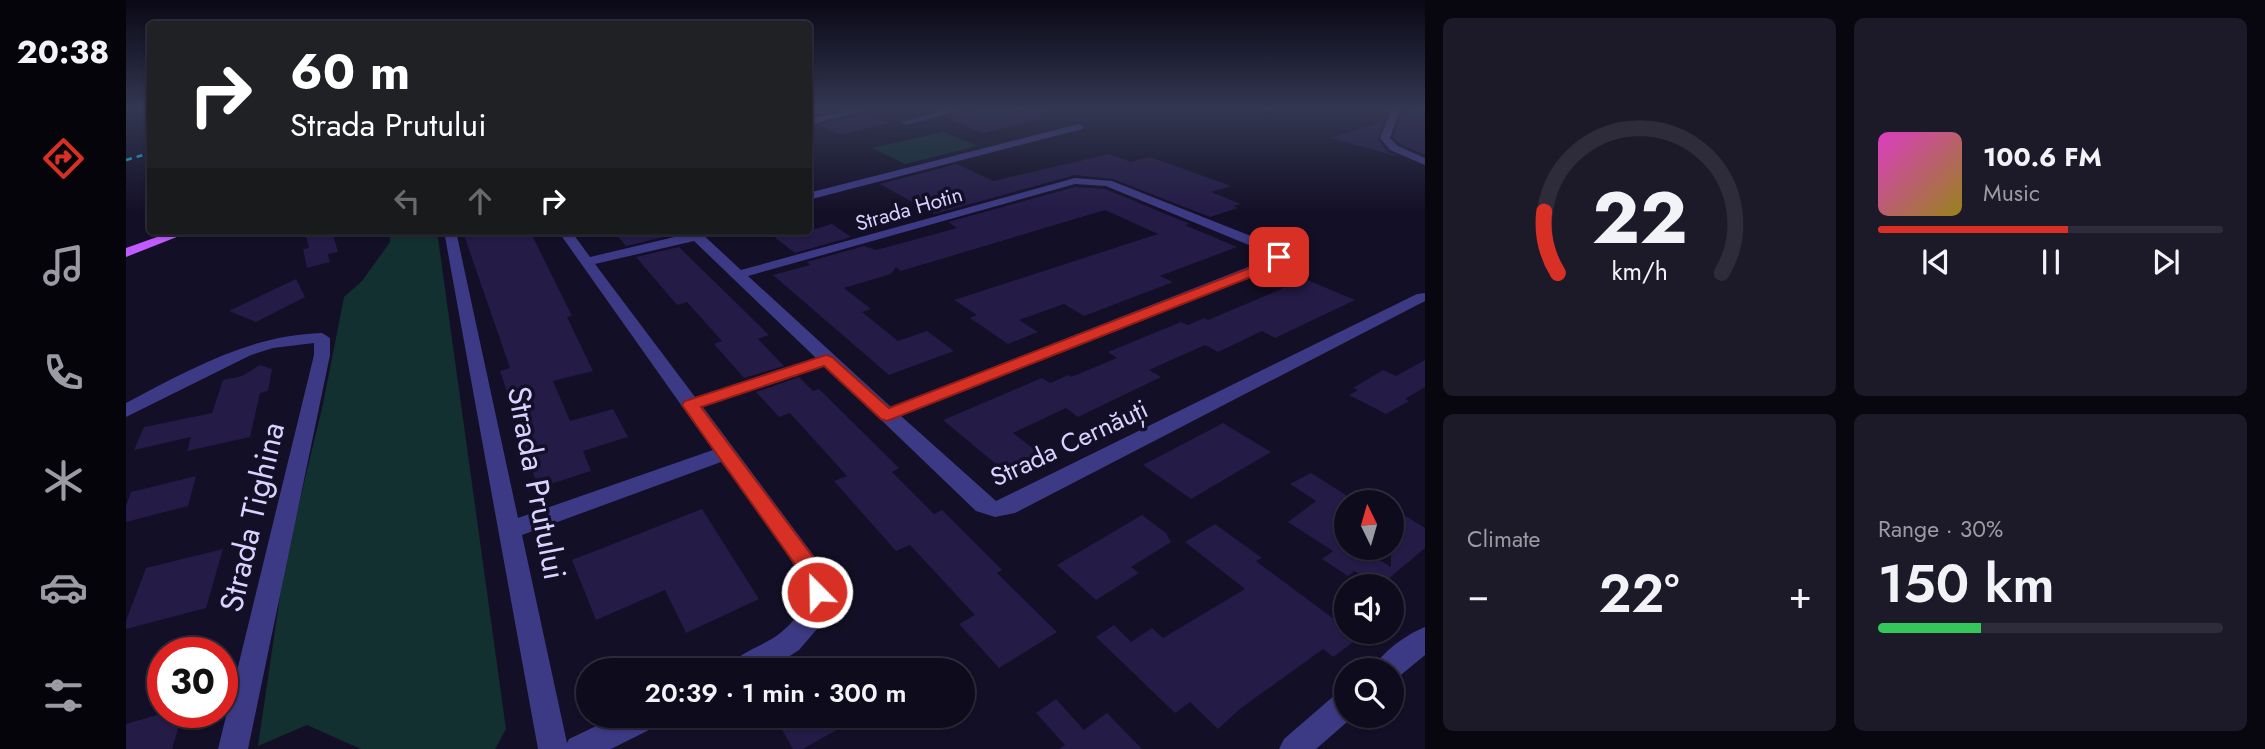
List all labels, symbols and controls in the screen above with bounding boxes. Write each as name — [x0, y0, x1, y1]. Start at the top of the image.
text: 20:38 — [17, 29, 109, 75]
text: 60 m — [290, 37, 410, 107]
icon: right — [175, 49, 266, 140]
text: Strada Prutului — [290, 102, 486, 148]
icon: directions — [39, 134, 88, 183]
text: 100.6 FM — [1983, 138, 2102, 176]
text: 22 — [1592, 165, 1687, 270]
text: Music — [1983, 176, 2040, 210]
street label: Strada Hotin — [852, 179, 966, 239]
icon: left — [388, 182, 426, 220]
icon: ahead — [461, 182, 499, 220]
icon: right — [534, 182, 572, 220]
pin — [1249, 227, 1309, 287]
icon: arrive — [1260, 238, 1298, 276]
icon: music — [39, 241, 88, 290]
icon: previous — [1917, 243, 1955, 281]
icon: pause — [2032, 243, 2070, 281]
icon: next — [2147, 243, 2185, 281]
text: km/h — [1611, 253, 1668, 289]
icon: phone — [39, 348, 88, 397]
street label: Strada Prutului — [496, 382, 578, 584]
street label: Strada Cernăuți — [984, 390, 1154, 496]
street label: Strada Tighina — [208, 418, 296, 616]
icon: climate — [39, 456, 88, 505]
north arrow — [1334, 490, 1404, 560]
map controls — [1334, 490, 1404, 728]
text: Range · 30% — [1878, 512, 2003, 546]
text: Climate — [1467, 522, 1540, 556]
text: 150 km — [1878, 546, 2055, 622]
position arrow — [780, 555, 854, 629]
text: 22° — [1599, 556, 1679, 632]
icon: car — [39, 563, 88, 612]
text: − — [1467, 567, 1489, 622]
text: + — [1789, 567, 1812, 622]
button: sound — [1334, 574, 1404, 644]
speed limit sign: 30 — [147, 637, 238, 728]
button: search — [1334, 658, 1404, 728]
icon: filters — [39, 671, 88, 720]
text: 20:39 · 1 min · 300 m — [645, 674, 906, 712]

